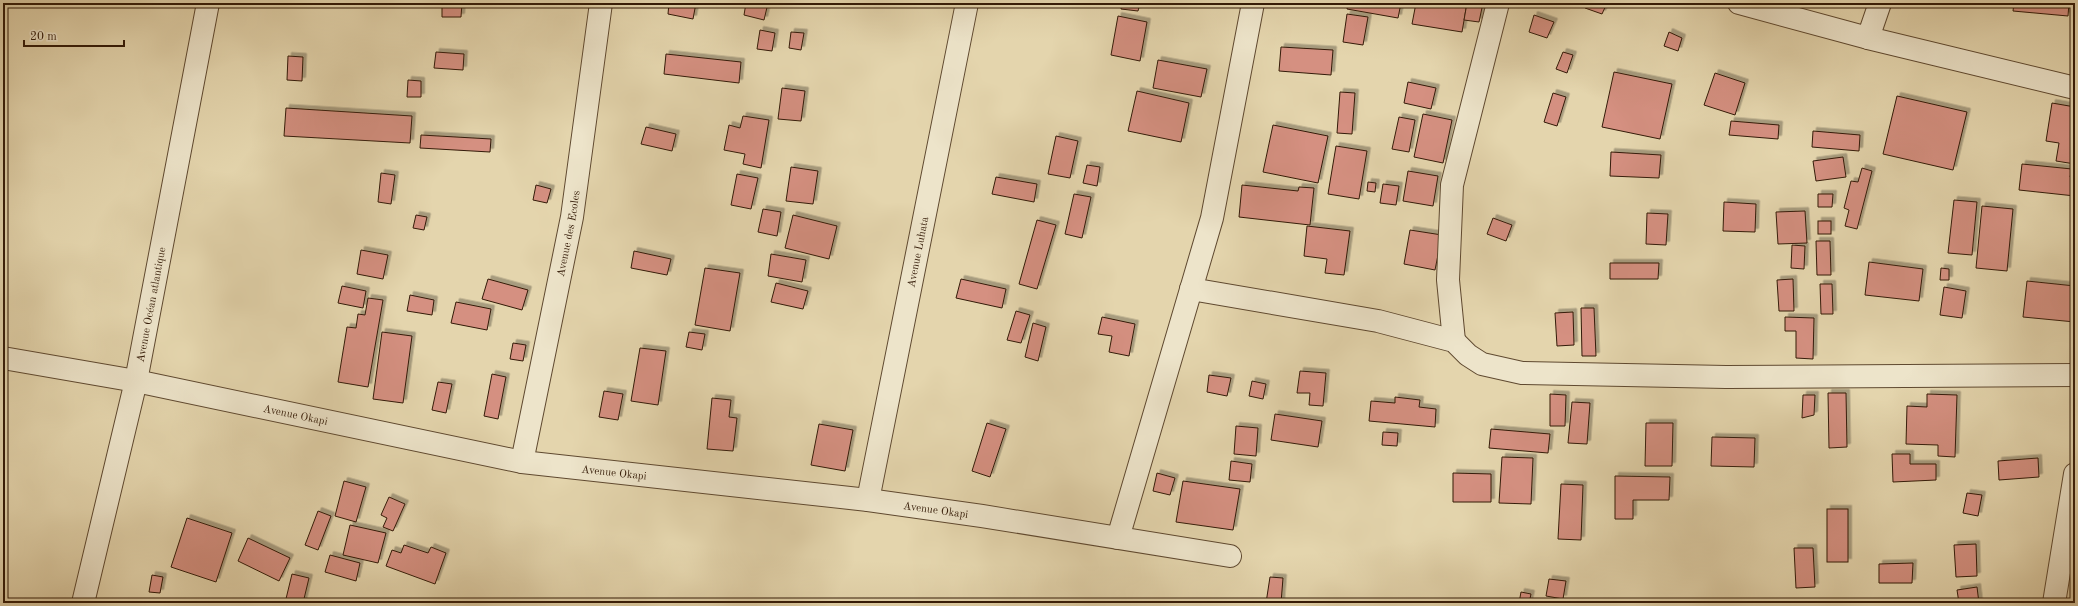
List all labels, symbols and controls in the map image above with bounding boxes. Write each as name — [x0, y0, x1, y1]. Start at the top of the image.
scale bar — [24, 22, 124, 48]
text: 20 m — [30, 31, 57, 43]
street label: Avenue des Ecoles — [556, 190, 583, 278]
street label: Avenue Luhata — [906, 215, 931, 289]
street label: Avenue Océan atlantique — [136, 246, 168, 363]
street label: Avenue Okapi — [262, 404, 329, 428]
street label: Avenue Okapi — [581, 465, 647, 483]
street label: Avenue Okapi — [902, 501, 969, 521]

